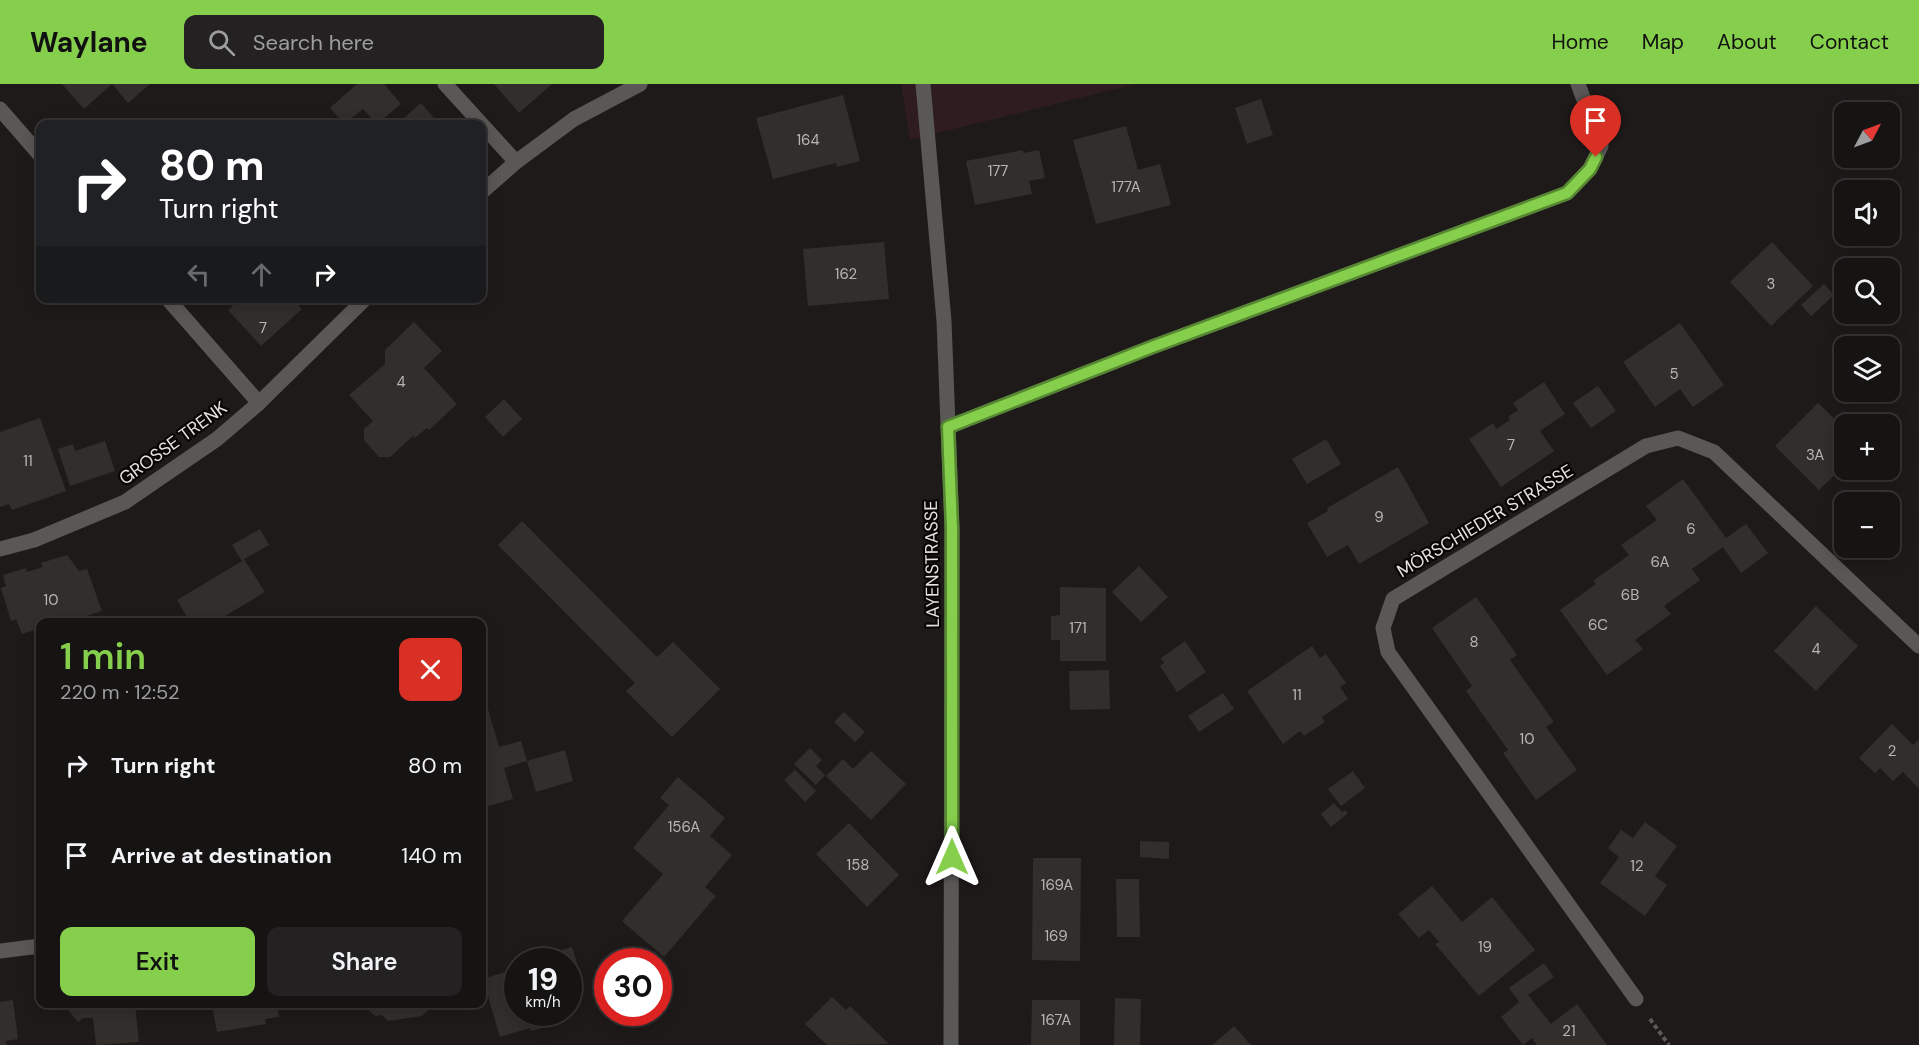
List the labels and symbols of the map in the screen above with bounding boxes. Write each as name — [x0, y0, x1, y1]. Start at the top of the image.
pin — [1570, 95, 1621, 157]
north arrow — [1834, 102, 1900, 168]
house number: 164 — [796, 130, 820, 150]
house number: 177 — [988, 161, 1008, 181]
house number: 177A — [1111, 177, 1141, 197]
house number: 162 — [835, 264, 857, 284]
house number: 3 — [1767, 274, 1775, 294]
house number: 7 — [259, 318, 267, 338]
house number: 5 — [1669, 364, 1679, 384]
house number: 4 — [396, 372, 406, 392]
street label: GROSSE TRENK — [114, 395, 232, 490]
house number: 7 — [1507, 435, 1515, 455]
house number: 3A — [1806, 445, 1824, 465]
house number: 11 — [23, 451, 33, 471]
street label: MÖRSCHIEDER STRASSE — [1392, 459, 1578, 583]
street label: LAYENSTRASSE — [919, 500, 945, 628]
house number: 9 — [1374, 507, 1384, 527]
house number: 6 — [1686, 519, 1696, 539]
house number: 6A — [1651, 552, 1669, 572]
house number: 6B — [1621, 585, 1639, 605]
house number: 10 — [44, 590, 58, 610]
house number: 6C — [1588, 615, 1608, 635]
house number: 171 — [1069, 618, 1087, 638]
house number: 8 — [1469, 632, 1479, 652]
house number: 4 — [1811, 639, 1821, 659]
house number: 11 — [1292, 685, 1302, 705]
house number: 10 — [1520, 729, 1534, 749]
house number: 2 — [1888, 741, 1896, 761]
house number: 156A — [668, 817, 700, 837]
position arrow — [920, 825, 984, 889]
house number: 158 — [847, 855, 869, 875]
house number: 12 — [1630, 856, 1644, 876]
house number: 169A — [1041, 875, 1073, 895]
house number: 169 — [1044, 926, 1068, 946]
house number: 19 — [1478, 937, 1492, 957]
speed limit sign: 30 — [594, 948, 672, 1026]
house number: 167A — [1041, 1010, 1071, 1030]
house number: 21 — [1562, 1021, 1576, 1041]

